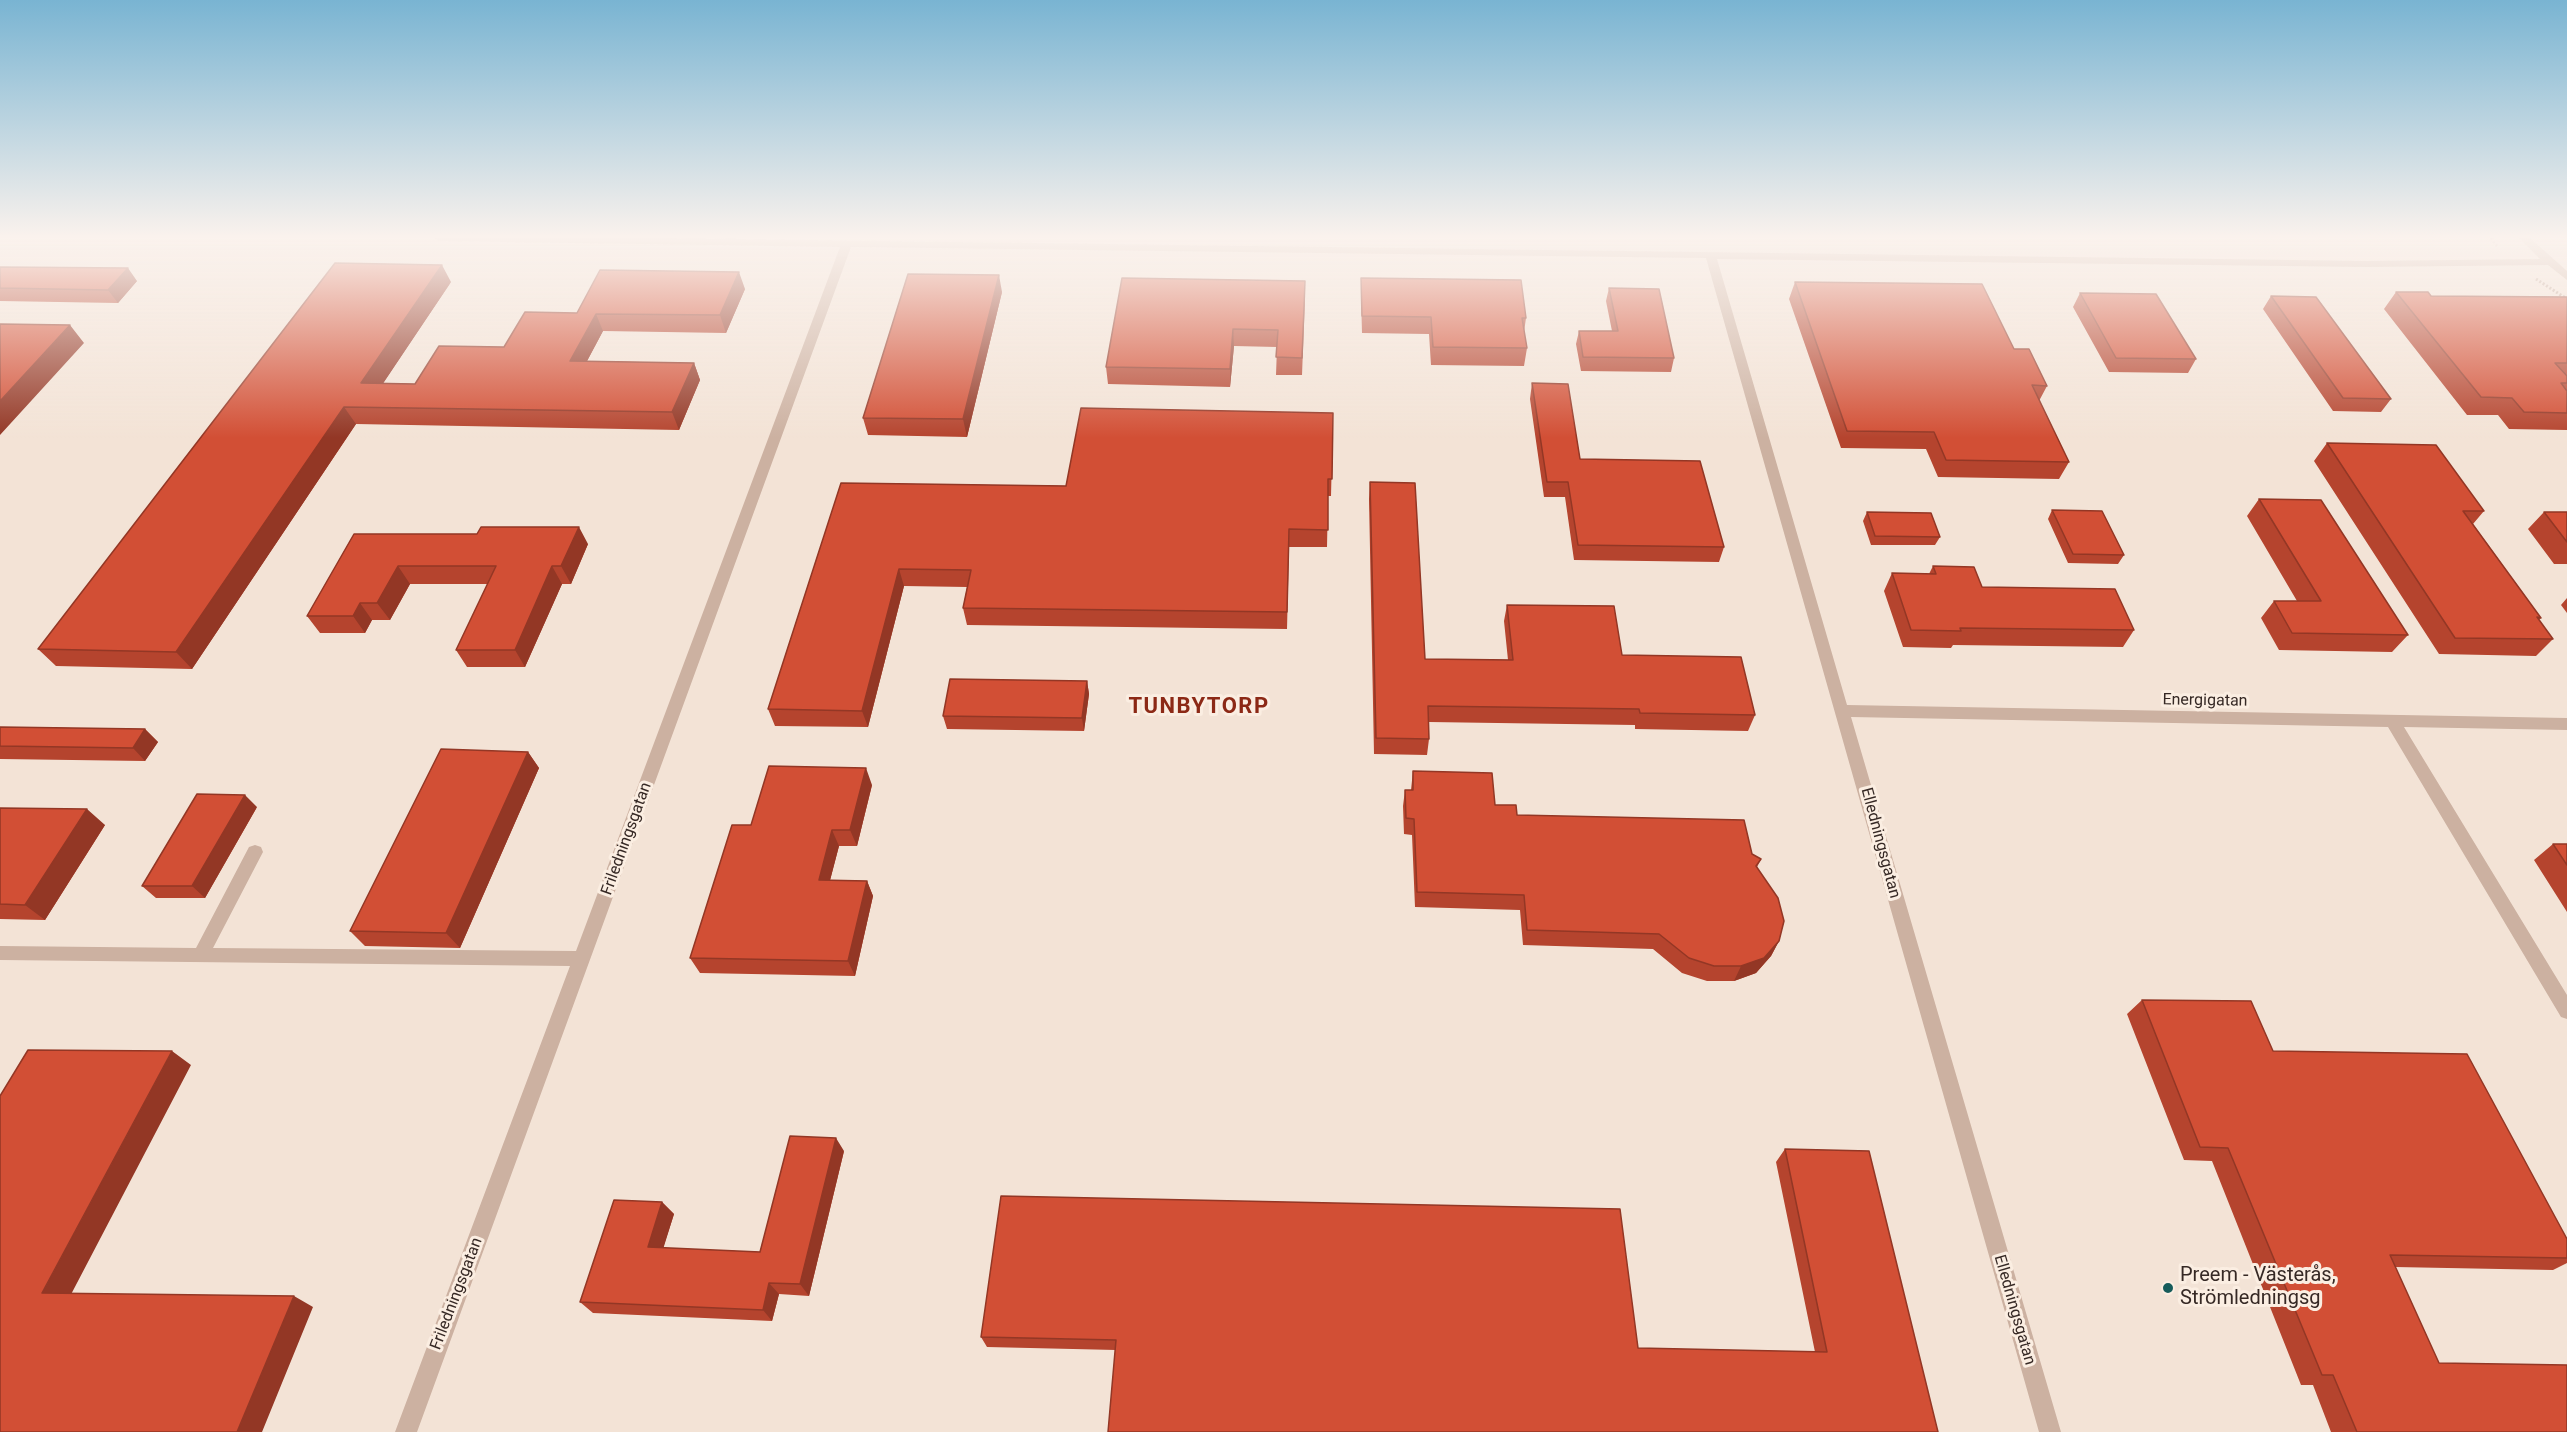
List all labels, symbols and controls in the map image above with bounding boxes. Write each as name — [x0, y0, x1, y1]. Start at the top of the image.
street label: Energigatan — [2162, 691, 2248, 711]
district label: TUNBYTORP — [1128, 694, 1270, 720]
street label: Friledningsgatan — [598, 780, 656, 898]
street label: Elledningsgatan — [1856, 786, 1904, 900]
street label: Friledningsgatan — [427, 1235, 487, 1353]
street label: Elledningsgatan — [1989, 1253, 2039, 1367]
place label: Preem - Västerås, Strömledningsg — [2180, 1264, 2336, 1311]
marker: Preem - Västerås, Strömledningsg — [2161, 1281, 2175, 1295]

